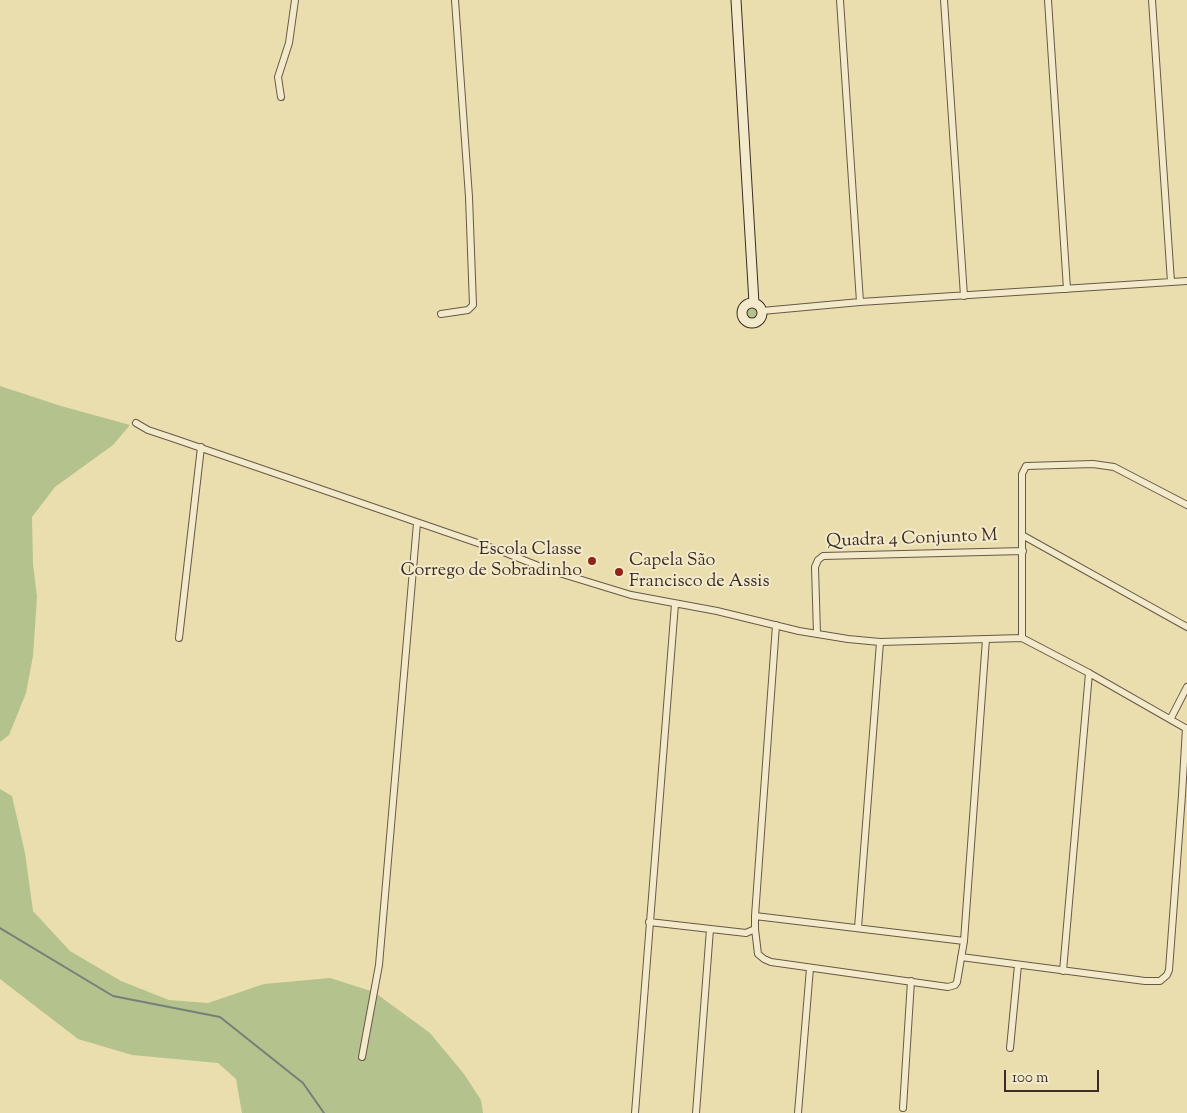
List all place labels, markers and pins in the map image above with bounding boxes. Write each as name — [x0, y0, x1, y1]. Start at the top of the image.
place label: Escola Classe Corrego de Sobradinho — [400, 540, 582, 582]
place label: Capela São Francisco de Assis — [629, 551, 770, 594]
marker: Escola Classe Corrego de Sobradinho — [586, 555, 598, 567]
marker: Capela São Francisco de Assis — [613, 566, 625, 578]

